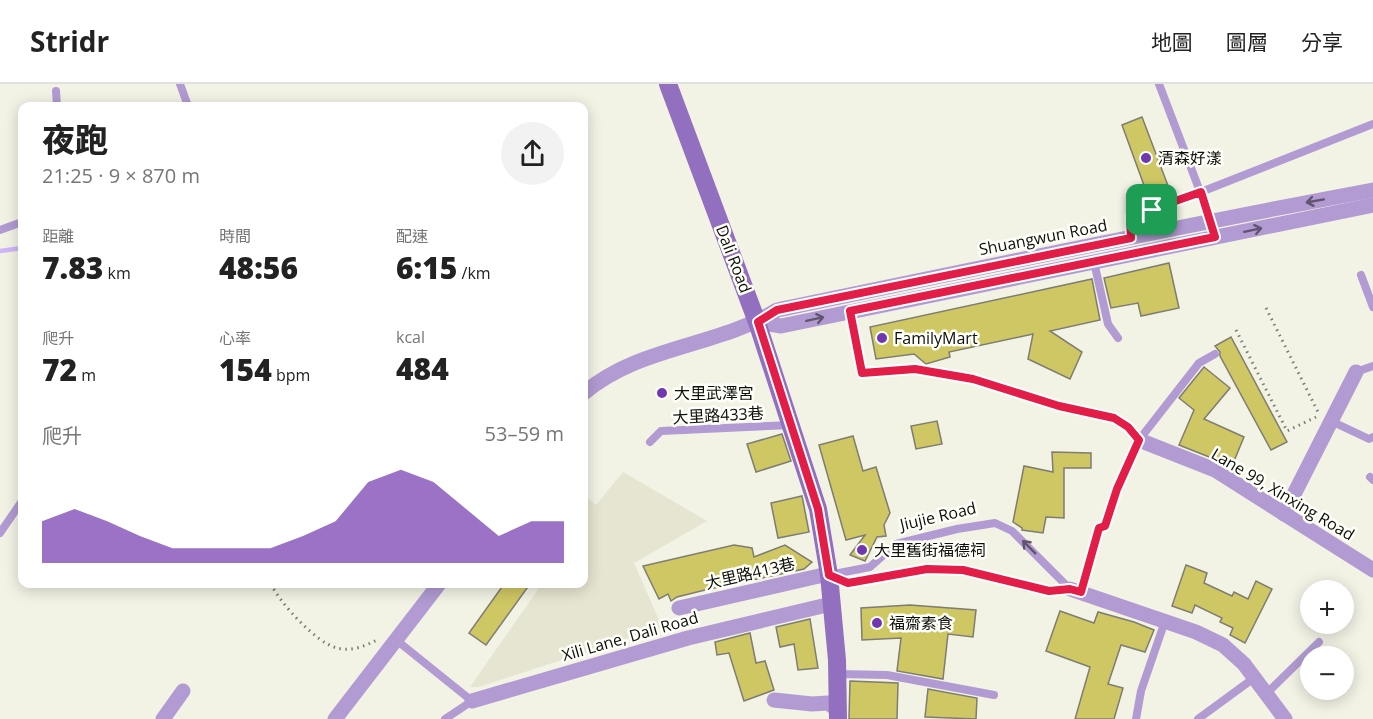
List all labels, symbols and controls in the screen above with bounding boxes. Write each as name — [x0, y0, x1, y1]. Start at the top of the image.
text: Stridr — [30, 22, 109, 60]
text: 地圖 — [1151, 28, 1193, 56]
text: 圖層 — [1226, 28, 1268, 56]
text: 分享 — [1301, 28, 1343, 56]
text: 夜跑 — [42, 117, 108, 162]
button: share — [501, 122, 564, 185]
place label: 清森好漾 — [1158, 147, 1222, 169]
marker: 清森好漾 — [1139, 151, 1153, 165]
text: 21:25 · 9 × 870 m — [42, 162, 200, 189]
pin — [1126, 184, 1177, 235]
icon: arrive — [1135, 193, 1168, 226]
one-way arrow — [1306, 196, 1326, 207]
street label: Shuangwun Road — [977, 214, 1109, 260]
street label: Dali Road — [711, 222, 757, 296]
one-way arrow — [1243, 224, 1262, 235]
text: 距離 — [42, 225, 74, 247]
text: 時間 — [219, 225, 251, 247]
text: 配速 — [396, 225, 428, 247]
text: 7.83 — [42, 247, 103, 288]
text: 48:56 — [219, 247, 298, 288]
text: 6:15 — [396, 247, 457, 288]
text: km — [103, 262, 131, 284]
text: /km — [457, 262, 491, 284]
one-way arrow — [805, 313, 824, 324]
text: kcal — [396, 326, 425, 348]
text: 爬升 — [42, 327, 74, 349]
text: 心率 — [219, 327, 251, 349]
place label: FamilyMart — [894, 327, 978, 349]
marker: FamilyMart — [875, 331, 889, 345]
text: 484 — [396, 348, 449, 389]
text: 72 — [42, 349, 77, 390]
text: 154 — [219, 349, 272, 390]
text: m — [77, 364, 96, 386]
text: bpm — [272, 364, 310, 386]
place label: 大里武澤宮 — [674, 382, 754, 404]
marker: 大里武澤宮 — [655, 386, 669, 400]
street label: 大里路433巷 — [672, 402, 764, 428]
text: 53–59 m — [485, 420, 564, 447]
text: 爬升 — [42, 422, 82, 449]
street label: Lane 99, Xinxing Road — [1207, 443, 1359, 545]
street label: Jiujie Road — [896, 497, 978, 536]
place label: 大里舊街福德祠 — [874, 539, 986, 561]
one-way arrow — [1022, 540, 1036, 555]
marker: 大里舊街福德祠 — [855, 543, 869, 557]
street label: 大里路413巷 — [703, 552, 797, 594]
map controls — [1300, 580, 1354, 700]
button: + — [1300, 580, 1354, 634]
street label: Xili Lane, Dali Road — [559, 606, 701, 666]
place label: 福齋素食 — [889, 612, 953, 634]
marker: 福齋素食 — [870, 616, 884, 630]
button: − — [1300, 646, 1354, 700]

